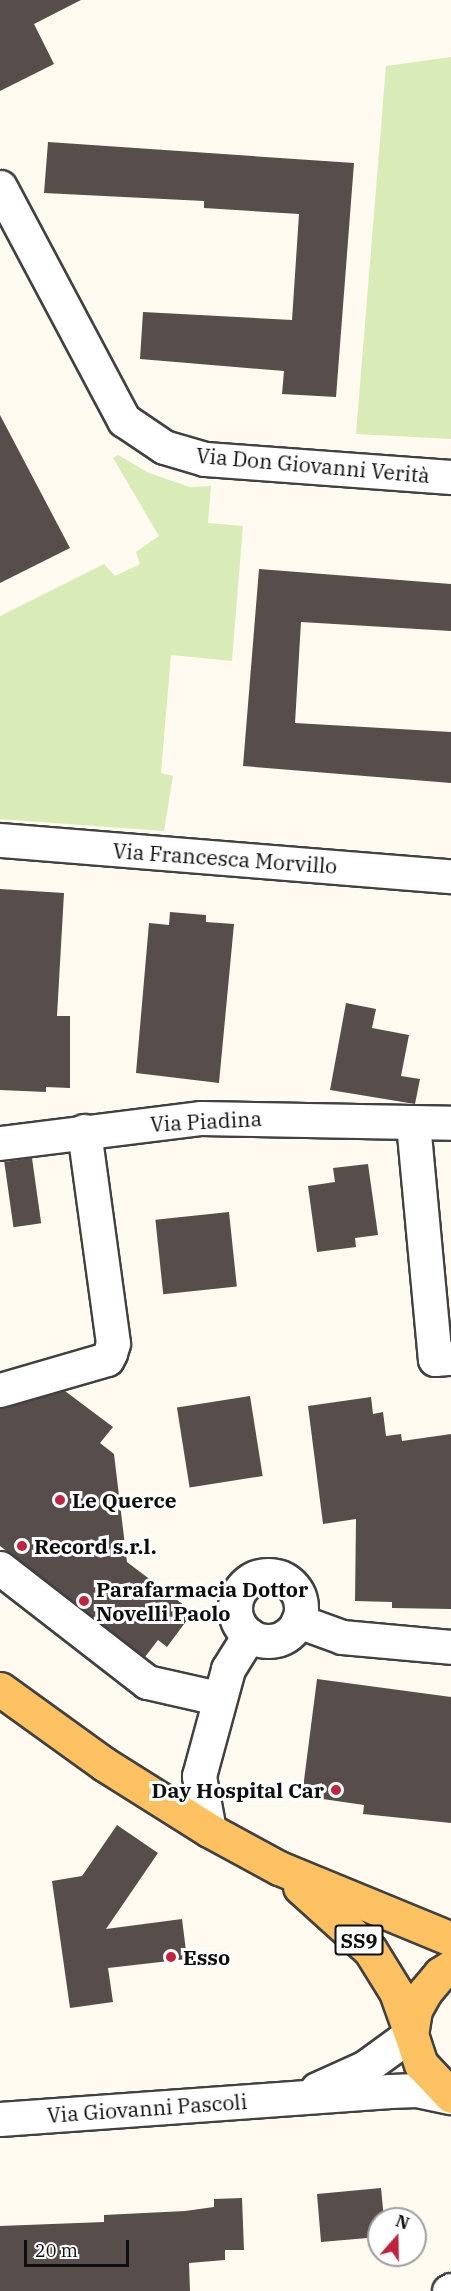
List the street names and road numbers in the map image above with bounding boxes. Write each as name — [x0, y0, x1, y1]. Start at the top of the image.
street label: Via Don Giovanni Verità — [195, 442, 431, 488]
street label: Via Francesca Morvillo — [112, 838, 338, 878]
street label: Via Piadina — [149, 1105, 263, 1137]
road number: SS9 — [334, 1923, 385, 1957]
street label: Via Giovanni Pascoli — [46, 2088, 248, 2128]

